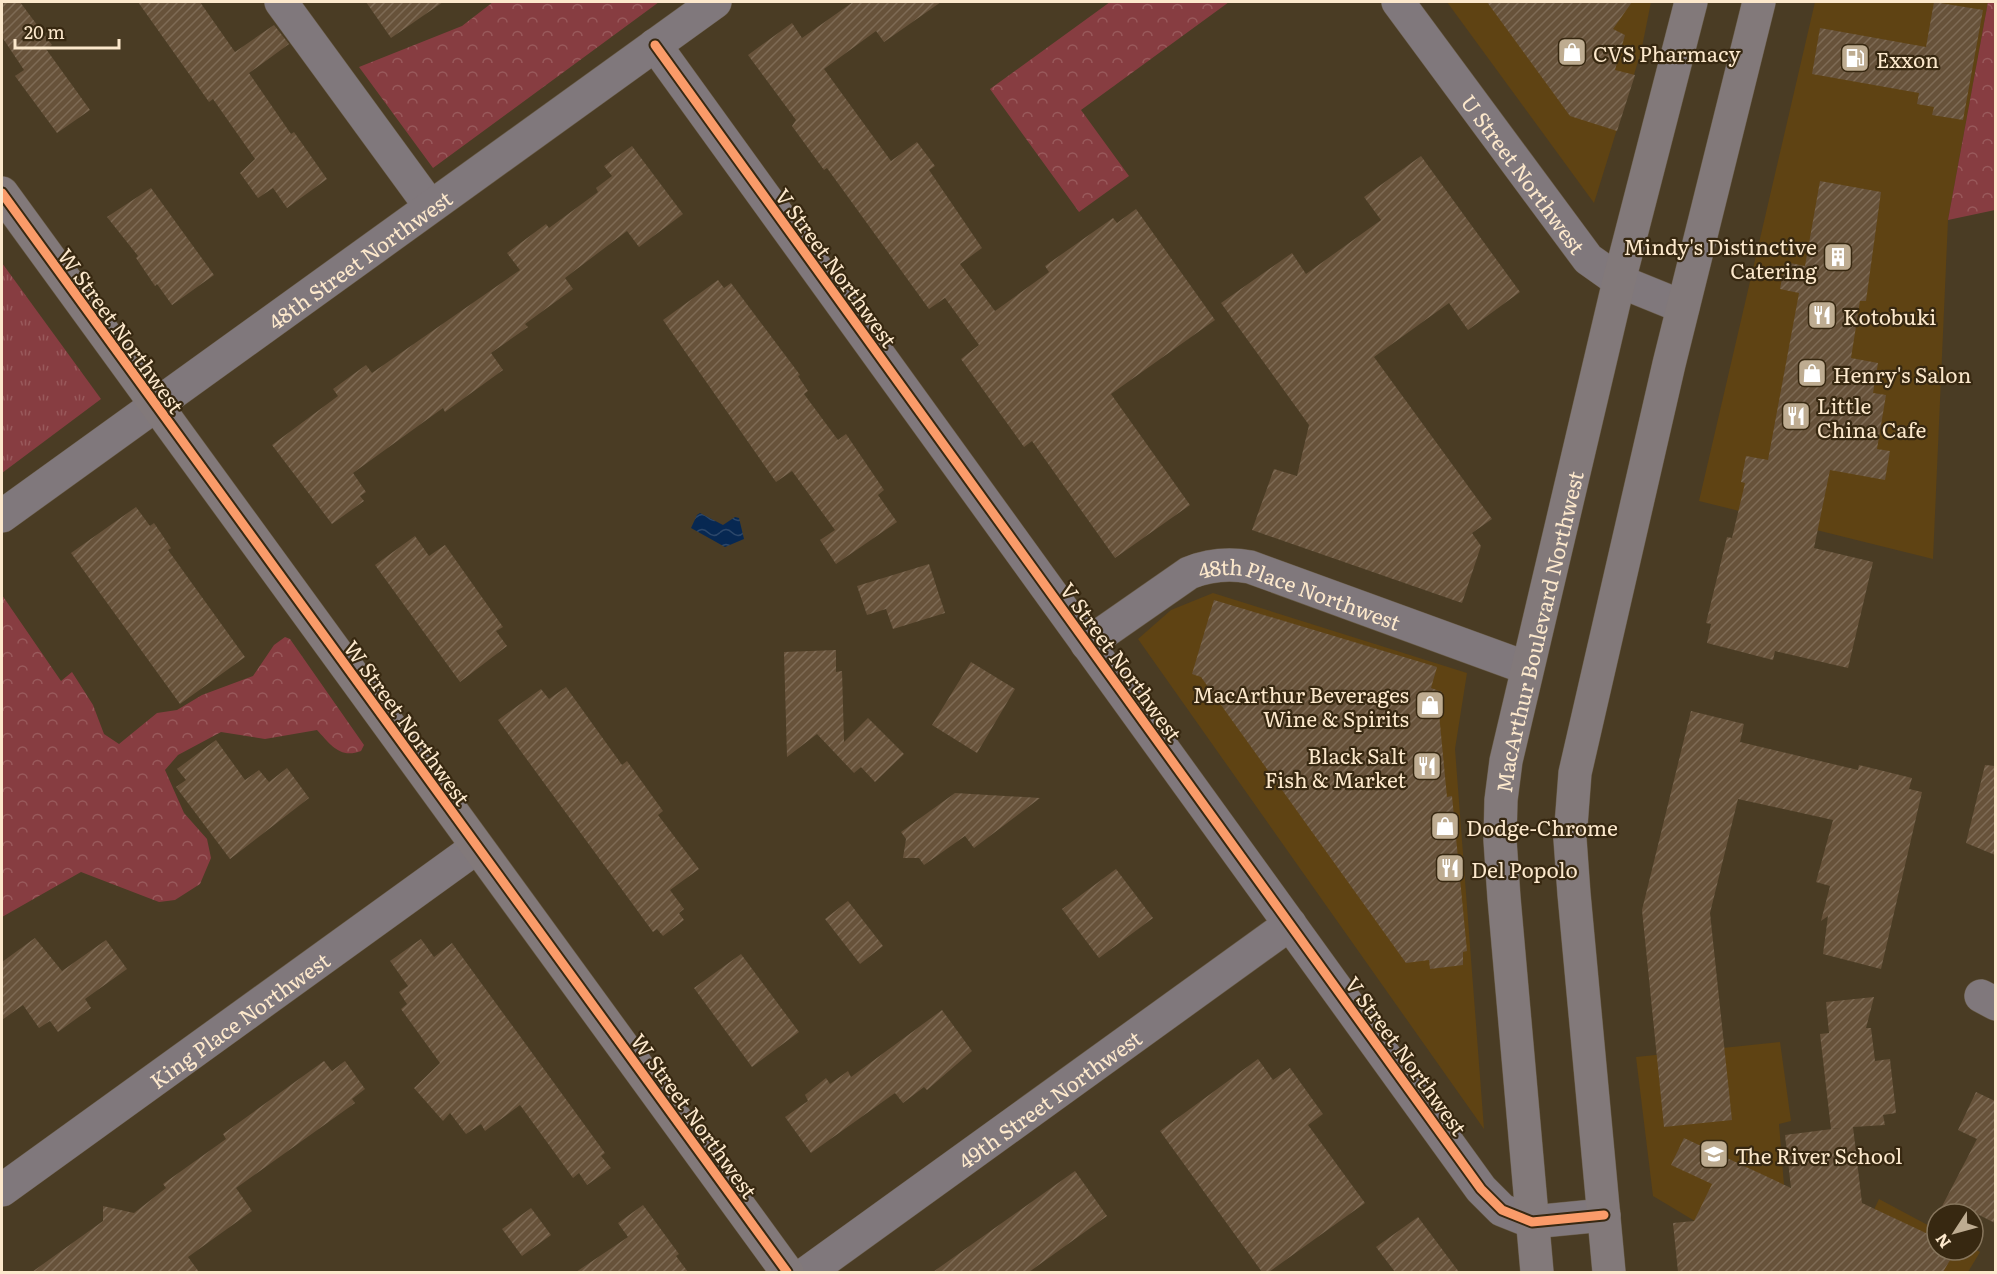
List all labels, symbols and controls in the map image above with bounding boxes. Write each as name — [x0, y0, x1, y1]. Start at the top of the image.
scale bar — [15, 12, 118, 50]
text: 20 m — [24, 18, 65, 45]
shop icon: CVS Pharmacy — [1556, 36, 1588, 68]
place label: CVS Pharmacy — [1593, 37, 1742, 68]
fuel station icon: Exxon — [1839, 42, 1871, 74]
place label: Exxon — [1876, 43, 1939, 74]
street label: U Street Northwest — [1455, 87, 1594, 260]
street label: 48th Street Northwest — [260, 181, 458, 336]
street label: V Street Northwest — [769, 181, 906, 353]
place label: Mindy's Distinctive Catering — [1623, 230, 1817, 285]
street label: W Street Northwest — [51, 241, 193, 419]
building icon: Mindy's Distinctive Catering — [1822, 241, 1854, 273]
restaurant icon: Kotobuki — [1806, 299, 1838, 331]
place label: Kotobuki — [1843, 300, 1936, 331]
shop icon: Henry's Salon — [1796, 357, 1828, 389]
place label: Henry's Salon — [1833, 358, 1971, 389]
place label: Little China Cafe — [1817, 389, 1926, 444]
restaurant icon: Little China Cafe — [1780, 400, 1812, 432]
street label: MacArthur Boulevard Northwest — [1487, 467, 1589, 795]
street label: 48th Place Northwest — [1194, 549, 1406, 636]
street label: V Street Northwest — [1054, 575, 1191, 747]
street label: W Street Northwest — [337, 633, 479, 811]
place label: MacArthur Beverages Wine & Spirits — [1193, 678, 1409, 733]
shop icon: MacArthur Beverages Wine & Spirits — [1414, 689, 1446, 721]
place label: Black Salt Fish & Market — [1264, 739, 1407, 794]
restaurant icon: Black Salt Fish & Market — [1411, 750, 1443, 782]
shop icon: Dodge-Chrome — [1429, 810, 1461, 842]
place label: Dodge-Chrome — [1466, 811, 1618, 842]
restaurant icon: Del Popolo — [1434, 852, 1466, 884]
place label: Del Popolo — [1471, 853, 1578, 884]
street label: King Place Northwest — [142, 943, 336, 1095]
street label: V Street Northwest — [1339, 969, 1476, 1141]
street label: 49th Street Northwest — [951, 1021, 1147, 1175]
street label: W Street Northwest — [624, 1026, 766, 1204]
school or university icon: The River School — [1698, 1138, 1730, 1170]
place label: The River School — [1735, 1139, 1902, 1170]
north arrow — [1925, 1202, 1985, 1262]
text: N — [1928, 1229, 1956, 1254]

